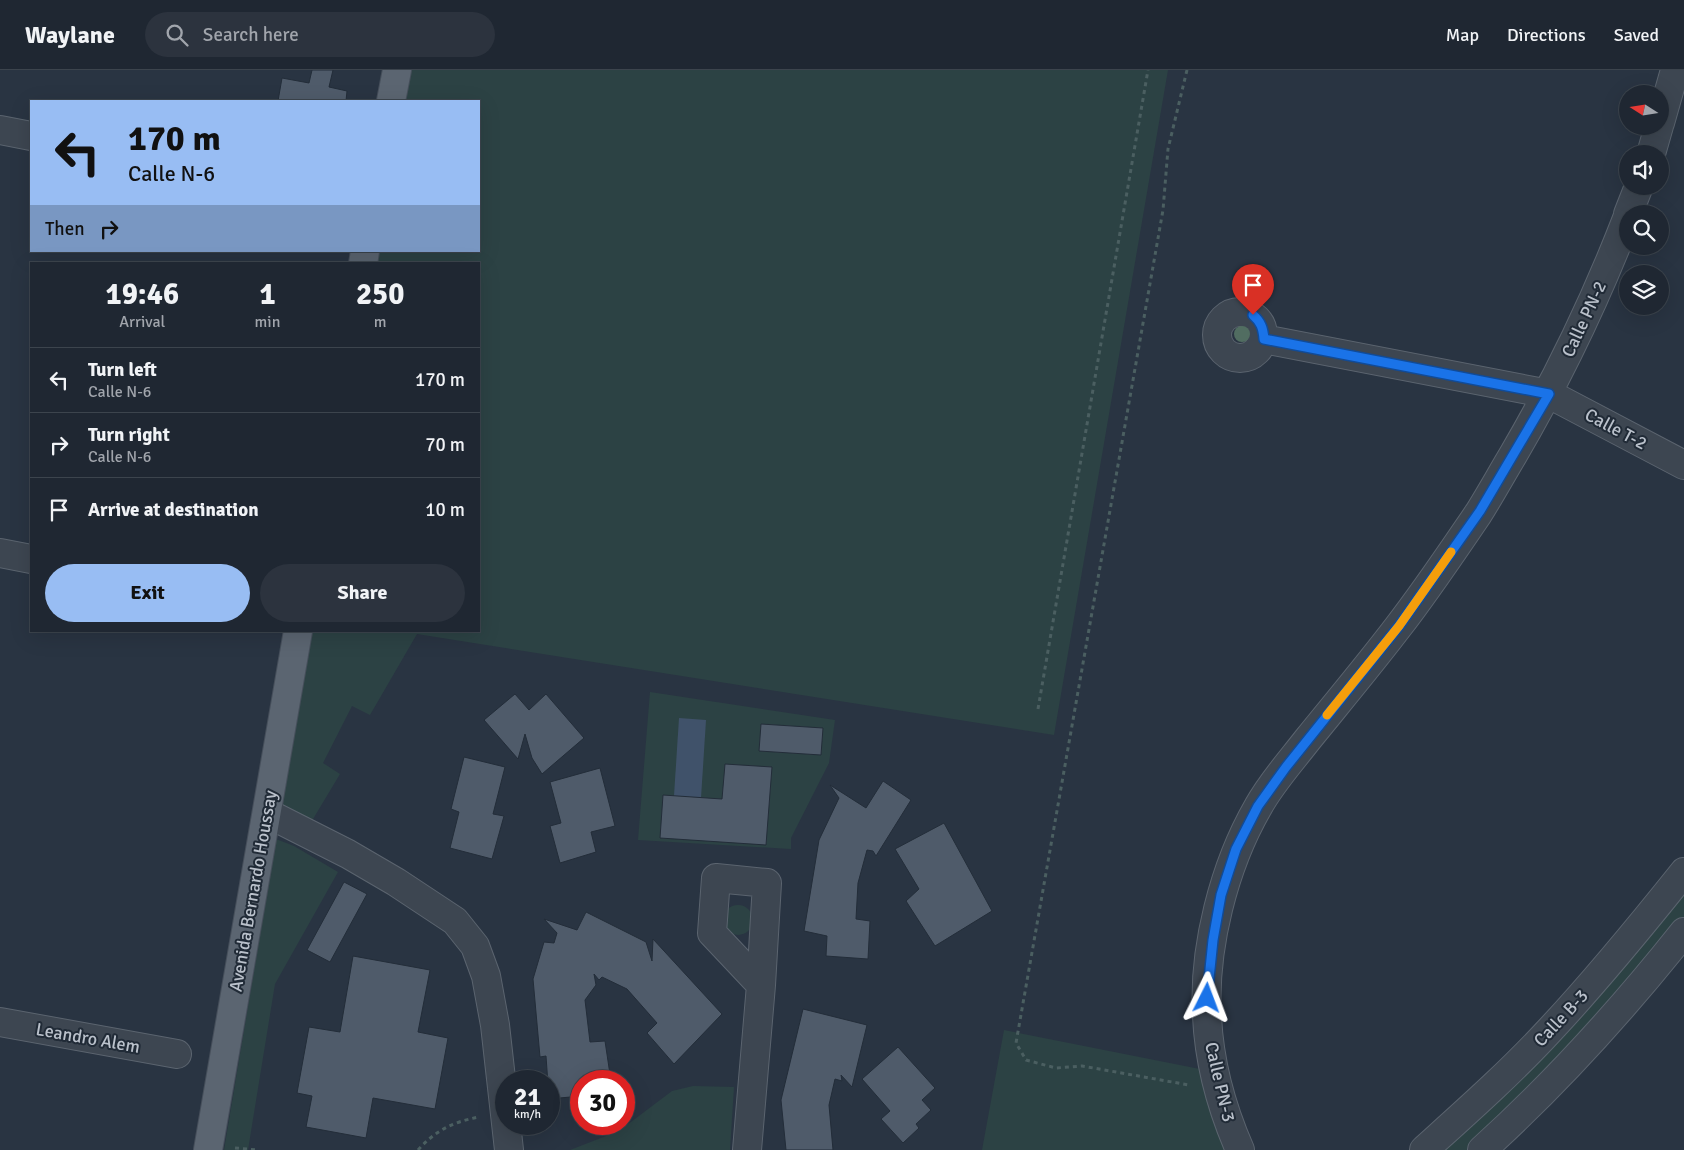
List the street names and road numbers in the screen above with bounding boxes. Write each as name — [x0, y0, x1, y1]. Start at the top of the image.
street label: Calle PN-2 — [1557, 277, 1611, 361]
street label: Calle T-2 — [1581, 404, 1651, 454]
street label: Avenida Bernardo Houssay — [224, 788, 282, 993]
street label: Calle B-3 — [1529, 985, 1593, 1051]
street label: Leandro Alem — [34, 1018, 142, 1058]
street label: Calle PN-3 — [1200, 1040, 1240, 1124]

